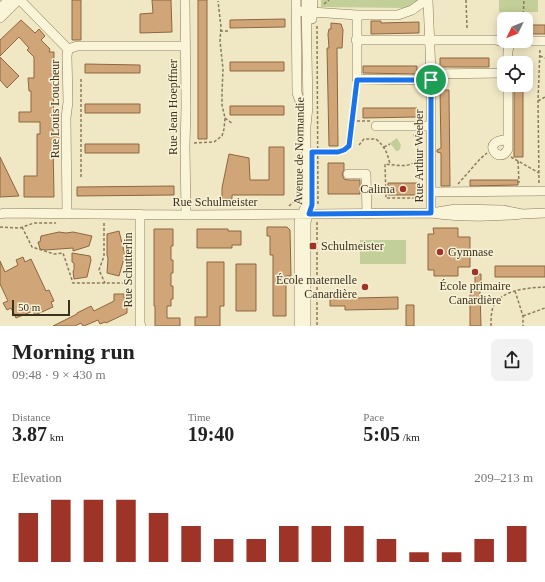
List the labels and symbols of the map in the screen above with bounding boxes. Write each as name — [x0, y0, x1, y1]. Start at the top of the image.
north arrow — [497, 12, 533, 48]
street label: Rue Jean Hoepffner — [166, 59, 180, 155]
street label: Rue Louis Loucheur — [48, 60, 62, 158]
pin — [414, 63, 448, 97]
street label: Avenue de Normandie — [291, 97, 307, 205]
street label: Rue Arthur Weeber — [412, 110, 426, 202]
place label: Calima — [360, 182, 396, 196]
marker: Calima — [398, 184, 408, 194]
street label: Rue Schulmeister — [173, 195, 257, 209]
street label: Rue Schutterlin — [121, 233, 135, 308]
place label: Schulmeister — [321, 239, 384, 253]
marker: Schulmeister — [308, 241, 318, 251]
place label: Gymnase — [448, 245, 493, 259]
marker: Gymnase — [435, 247, 445, 257]
marker: École primaire Canardière — [470, 267, 480, 277]
place label: École maternelle Canardière — [276, 273, 357, 301]
place label: École primaire Canardière — [440, 279, 510, 307]
marker: École maternelle Canardière — [360, 282, 370, 292]
scale bar — [12, 298, 70, 317]

